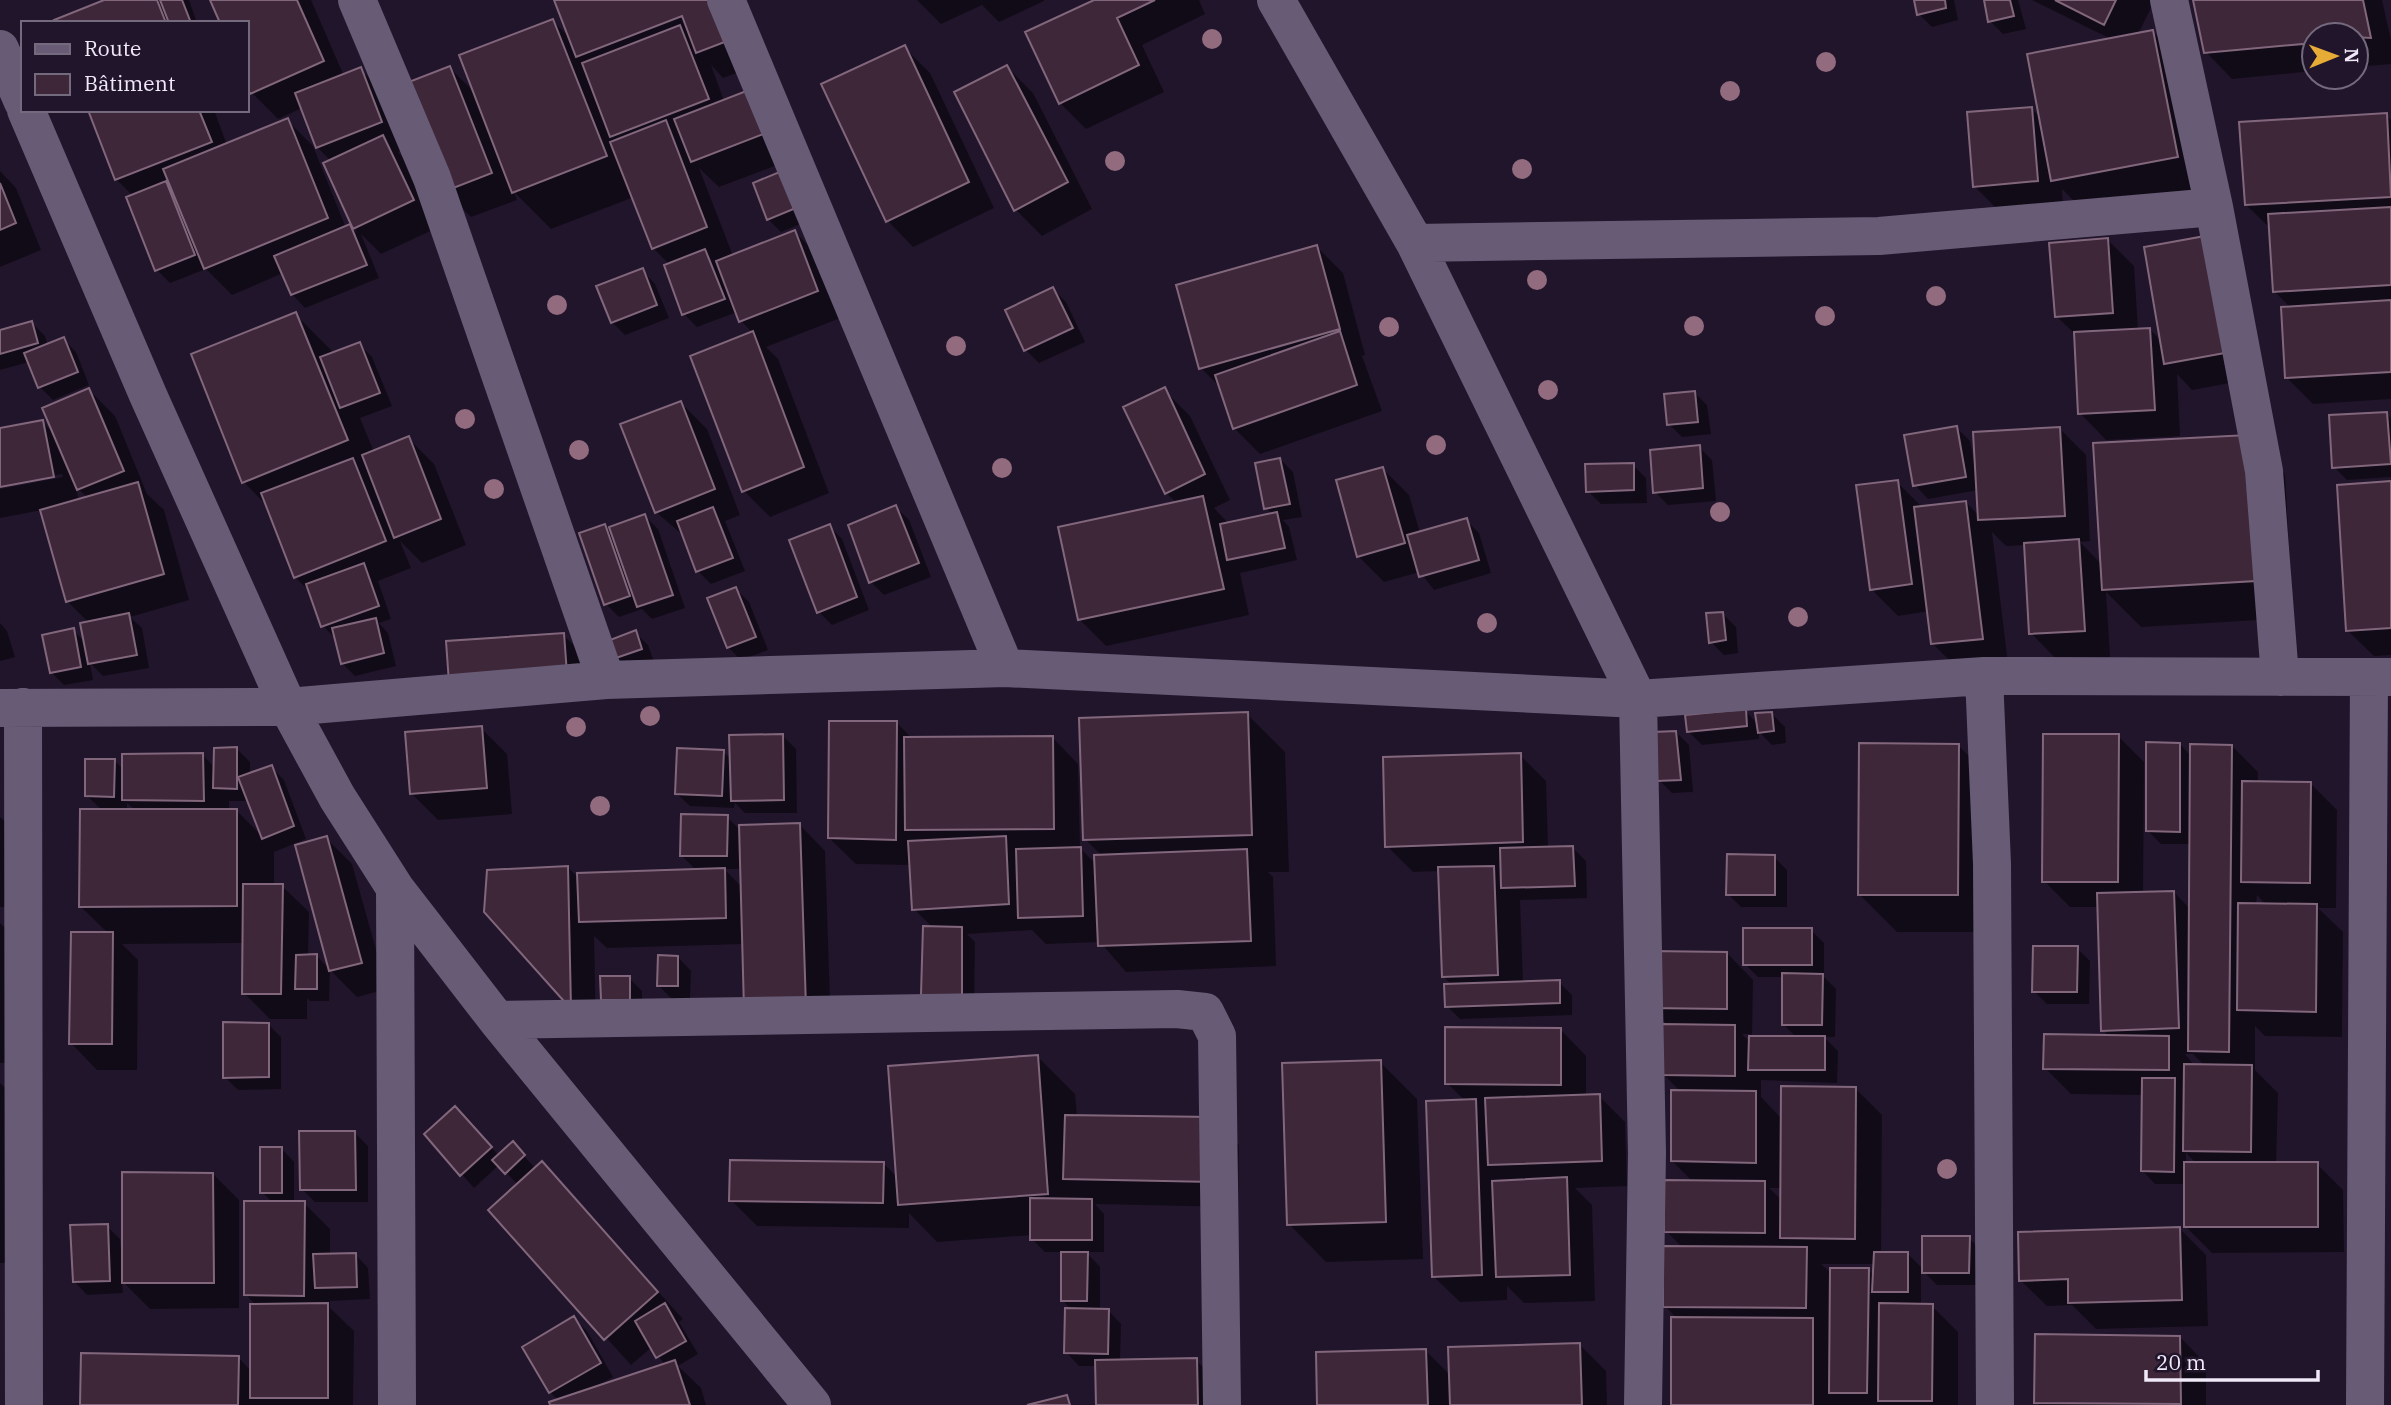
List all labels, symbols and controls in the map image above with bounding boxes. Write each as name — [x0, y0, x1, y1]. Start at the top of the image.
legend — [21, 21, 248, 112]
north arrow — [2300, 21, 2370, 91]
text: Route — [84, 34, 141, 62]
text: N — [2340, 48, 2364, 63]
text: Bâtiment — [84, 69, 175, 97]
scale bar — [2146, 1338, 2318, 1382]
text: 20 m — [2156, 1348, 2206, 1376]

